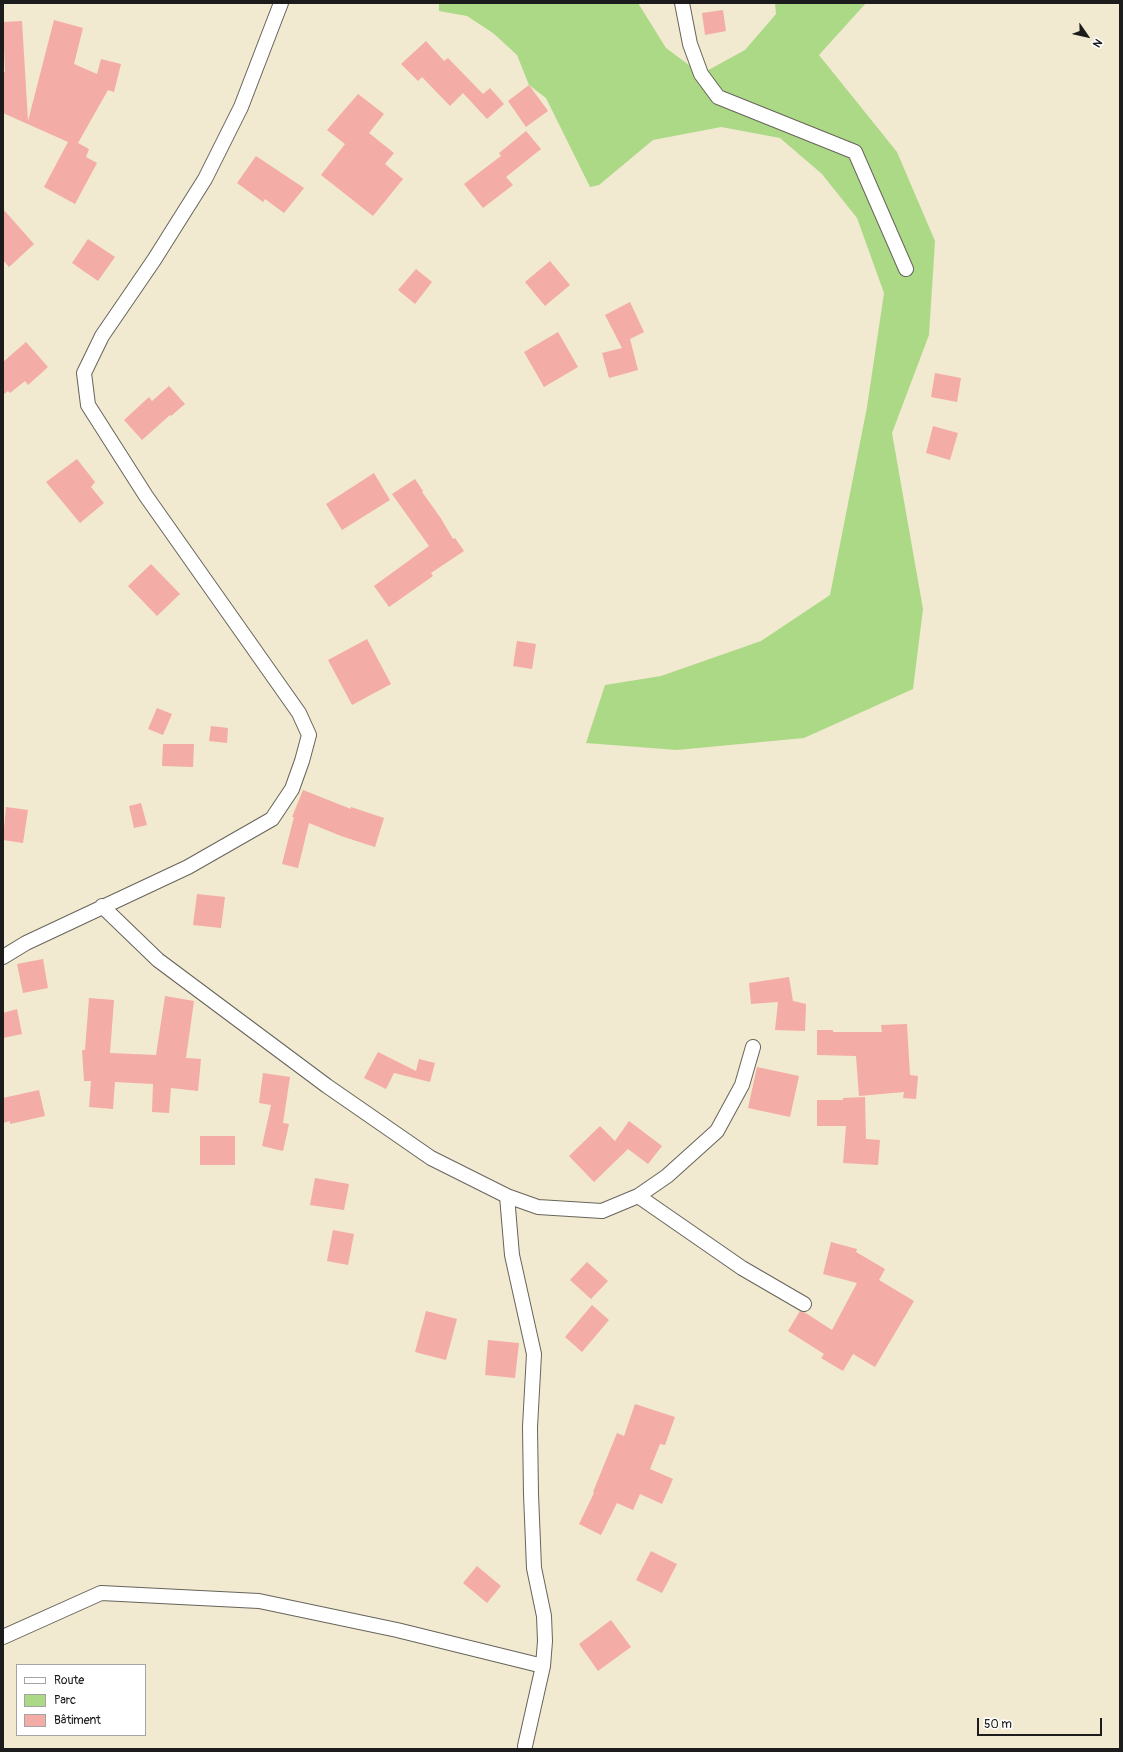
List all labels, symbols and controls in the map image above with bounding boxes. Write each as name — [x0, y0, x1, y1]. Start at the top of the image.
north arrow — [1067, 16, 1107, 56]
text: N — [1090, 36, 1105, 50]
legend — [16, 1664, 146, 1736]
text: Route — [54, 1673, 84, 1688]
text: Parc — [54, 1693, 76, 1708]
scale bar — [979, 1710, 1104, 1736]
text: Bâtiment — [54, 1713, 101, 1728]
text: 50 m — [984, 1717, 1012, 1732]

